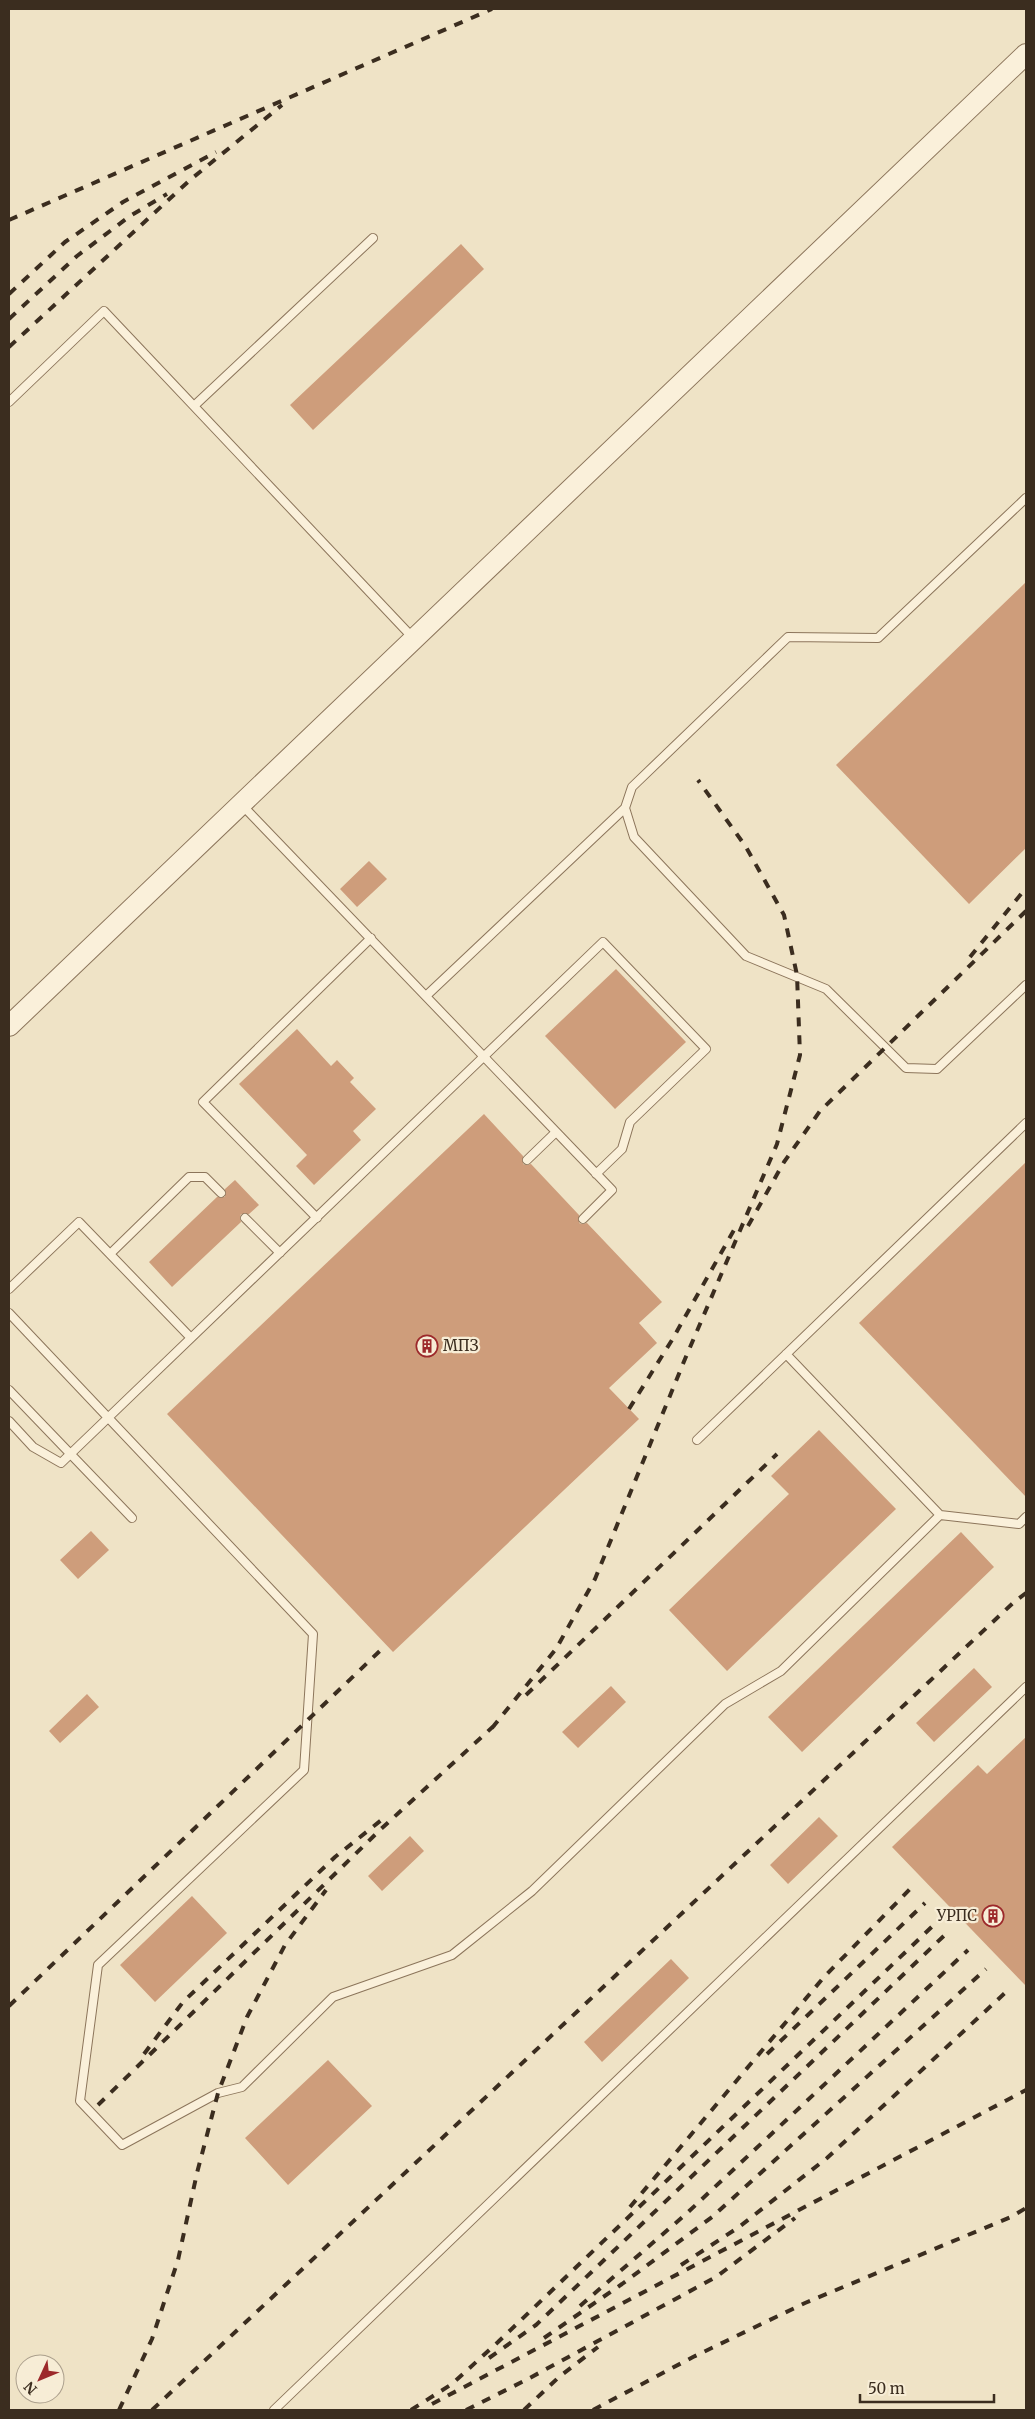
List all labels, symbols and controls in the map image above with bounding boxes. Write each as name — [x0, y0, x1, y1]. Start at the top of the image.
building icon: МПЗ — [415, 1334, 439, 1358]
place label: МПЗ — [443, 1336, 479, 1355]
building icon: УРПС — [981, 1904, 1005, 1928]
place label: УРПС — [936, 1906, 977, 1925]
north arrow — [15, 2354, 65, 2404]
scale bar — [860, 2372, 994, 2404]
text: N — [20, 2378, 41, 2398]
text: 50 m — [868, 2379, 905, 2398]

